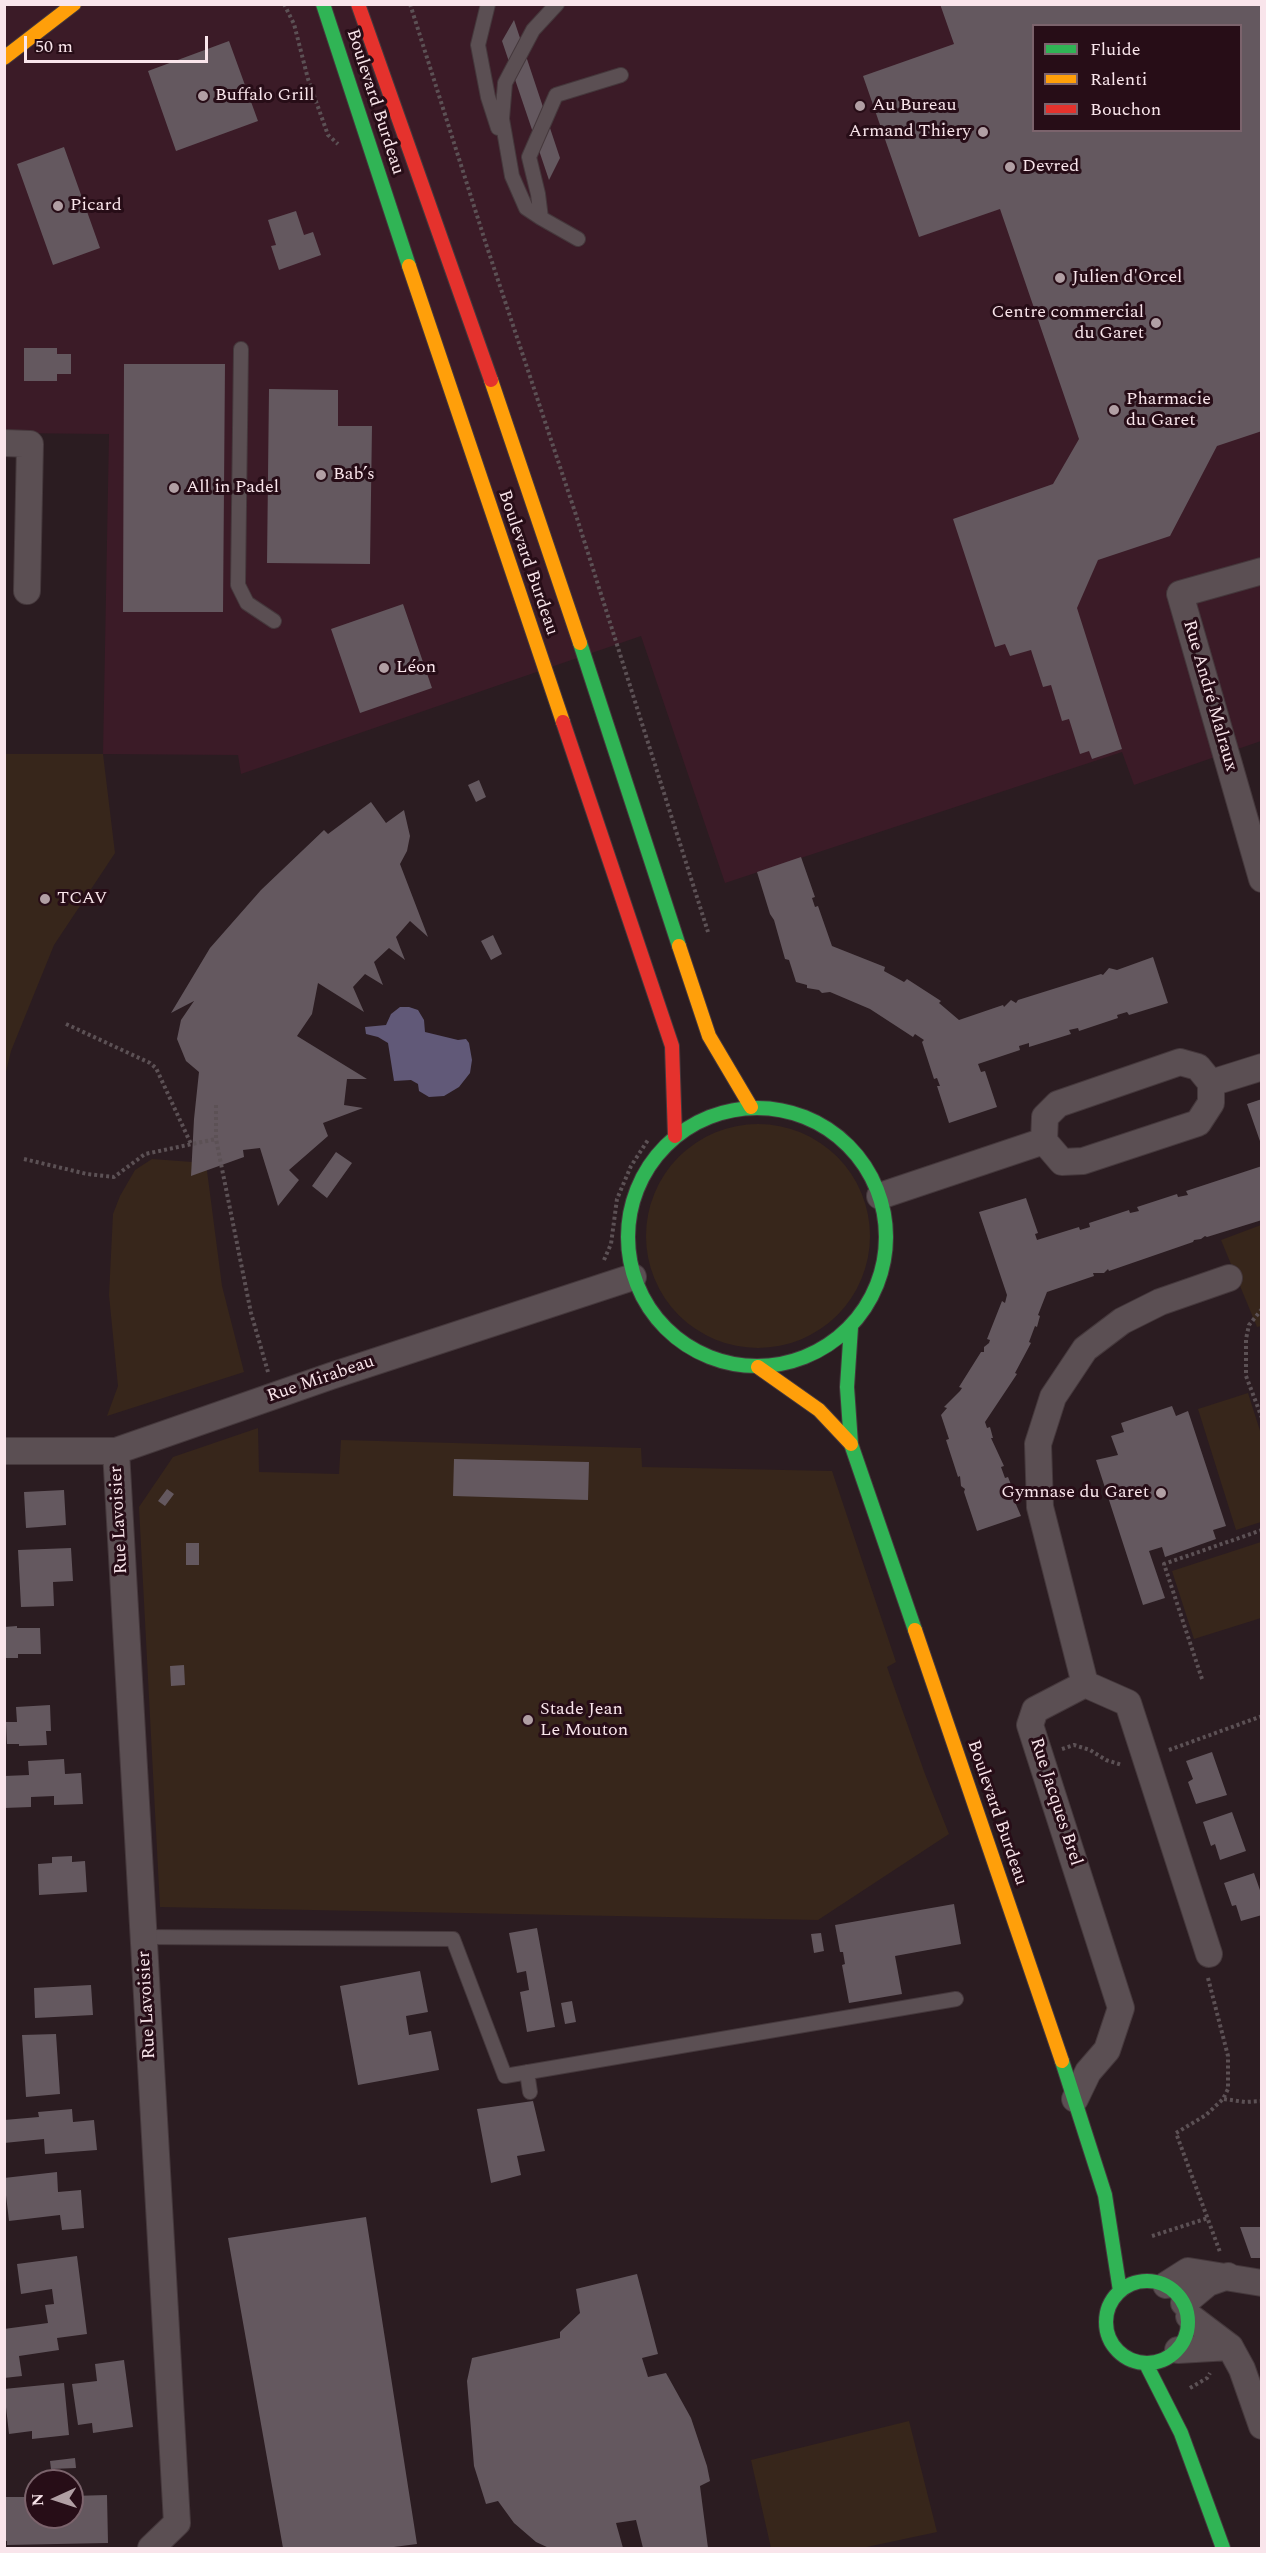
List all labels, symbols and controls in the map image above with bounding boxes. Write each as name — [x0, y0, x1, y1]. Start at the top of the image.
scale bar — [27, 24, 212, 62]
legend — [1032, 24, 1242, 132]
street label: Boulevard Burdeau — [340, 26, 408, 178]
text: 50 m — [35, 33, 73, 60]
text: Fluide — [1090, 36, 1141, 63]
text: Ralenti — [1090, 66, 1147, 93]
place label: Buffalo Grill — [215, 85, 315, 107]
marker: Buffalo Grill — [196, 89, 210, 103]
place label: Au Bureau — [872, 95, 957, 117]
text: Bouchon — [1090, 96, 1161, 123]
marker: Au Bureau — [853, 99, 867, 113]
place label: Armand Thiery — [848, 121, 971, 143]
marker: Armand Thiery — [976, 125, 990, 139]
place label: Devred — [1022, 156, 1079, 178]
marker: Devred — [1003, 160, 1017, 174]
place label: Picard — [70, 195, 122, 217]
marker: Picard — [51, 199, 65, 213]
place label: Julien d'Orcel — [1072, 267, 1182, 289]
marker: Julien d'Orcel — [1053, 271, 1067, 285]
place label: Centre commercial du Garet — [991, 302, 1144, 344]
marker: Centre commercial du Garet — [1149, 316, 1163, 330]
place label: Pharmacie du Garet — [1126, 389, 1211, 432]
marker: Pharmacie du Garet — [1107, 403, 1121, 417]
place label: Bab’s — [333, 464, 375, 486]
marker: Bab’s — [314, 468, 328, 482]
place label: All in Padel — [186, 477, 279, 499]
marker: All in Padel — [167, 481, 181, 495]
street label: Boulevard Burdeau — [492, 488, 562, 638]
street label: Rue André Malraux — [1177, 618, 1241, 774]
place label: Léon — [396, 657, 436, 679]
marker: Léon — [377, 661, 391, 675]
place label: TCAV — [57, 888, 107, 910]
marker: TCAV — [38, 892, 52, 906]
street label: Rue Mirabeau — [265, 1352, 377, 1408]
street label: Rue Lavoisier — [106, 1465, 134, 1575]
place label: Gymnase du Garet — [1001, 1482, 1149, 1504]
marker: Gymnase du Garet — [1154, 1486, 1168, 1500]
place label: Stade Jean Le Mouton — [540, 1699, 628, 1742]
marker: Stade Jean Le Mouton — [521, 1713, 535, 1727]
street label: Rue Jacques Brel — [1024, 1735, 1086, 1869]
street label: Boulevard Burdeau — [961, 1738, 1031, 1888]
street label: Rue Lavoisier — [134, 1950, 162, 2060]
north arrow — [24, 2469, 84, 2529]
text: N — [26, 2493, 50, 2507]

